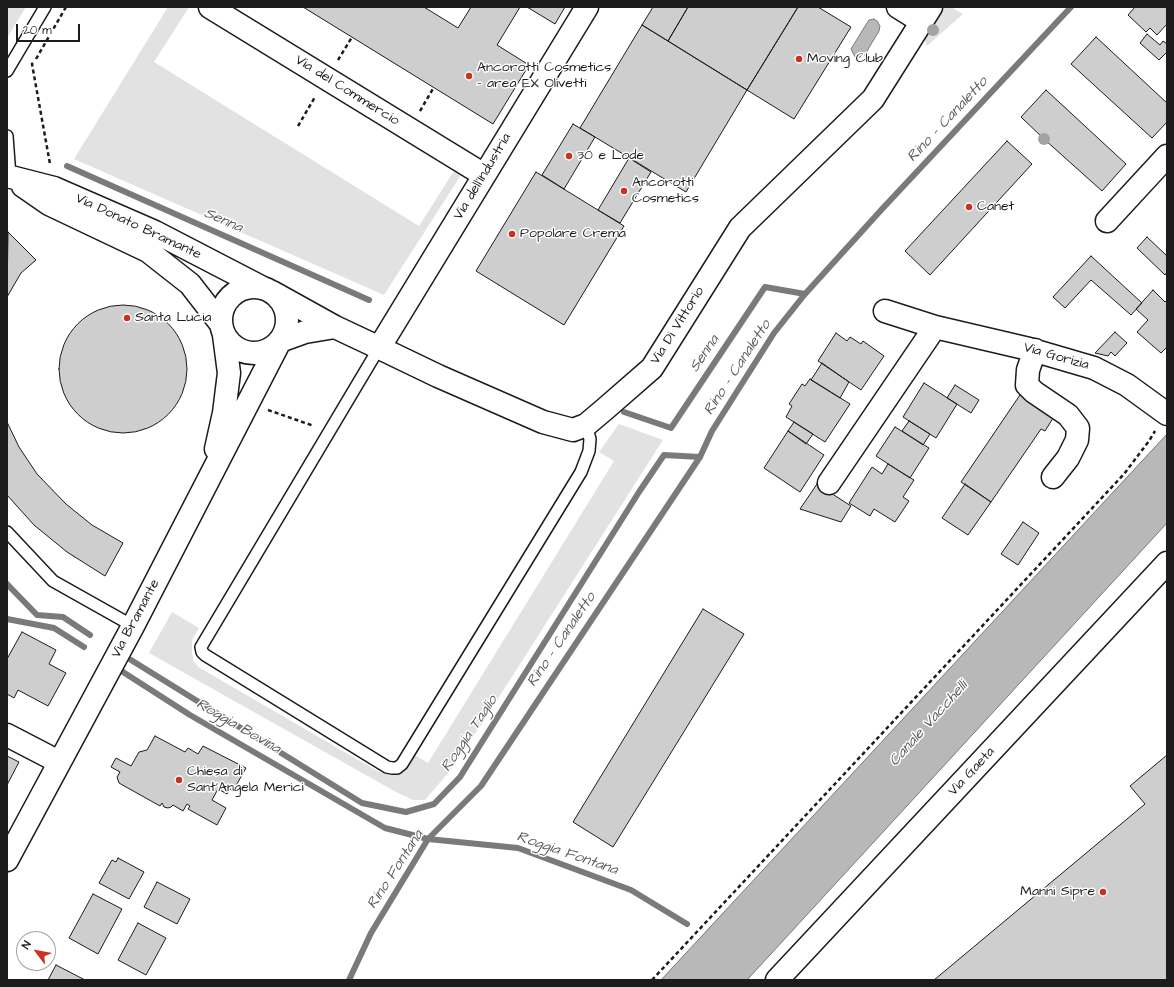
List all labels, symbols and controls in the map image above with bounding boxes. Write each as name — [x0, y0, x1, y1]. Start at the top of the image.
scale bar — [18, 16, 82, 42]
text: 20 m — [23, 22, 52, 39]
place label: Moving Club — [807, 51, 883, 67]
street label: Via del Commercio — [292, 52, 402, 130]
marker: Moving Club — [794, 54, 804, 64]
place label: Ancorotti Cosmetics - area EX Olivetti — [477, 60, 611, 92]
marker: Ancorotti Cosmetics - area EX Olivetti — [464, 71, 474, 81]
water label: Rino - Canaletto — [904, 74, 992, 166]
street label: Via dell'Industria — [451, 131, 515, 223]
place label: 30 e Lode — [577, 148, 644, 164]
marker: 30 e Lode — [564, 151, 574, 161]
place label: Ancorotti Cosmetics — [632, 175, 699, 208]
marker: Ancorotti Cosmetics — [619, 186, 629, 196]
street label: Via Donato Bramante — [72, 190, 204, 264]
place label: Canet — [977, 199, 1014, 215]
marker: Canet — [964, 202, 974, 212]
water label: Senna — [201, 205, 245, 237]
place label: Popolare Crema — [520, 226, 626, 242]
marker: Popolare Crema — [507, 229, 517, 239]
street label: Via Di Vittorio — [647, 284, 709, 368]
place label: Santa Lucia — [135, 310, 211, 326]
marker: Santa Lucia — [122, 313, 132, 323]
water label: Rino - Canaletto — [700, 317, 776, 419]
water label: Senna — [686, 332, 724, 376]
street label: Via Gorizia — [1021, 340, 1091, 374]
street label: Via Bramante — [108, 577, 164, 661]
water label: Rino - Canaletto — [524, 589, 600, 691]
water label: Canale Vacchelli — [886, 678, 972, 770]
water label: Roggia Taglio — [438, 692, 502, 776]
water label: Roggia Bovina — [192, 696, 284, 758]
street label: Via Gaeta — [945, 744, 999, 800]
place label: Chiesa di Sant'Angela Merici — [187, 764, 304, 796]
marker: Chiesa di Sant'Angela Merici — [174, 775, 184, 785]
water label: Rino Fontana — [364, 827, 428, 913]
water label: Roggia Fontana — [514, 828, 620, 880]
place label: Manni Sipre — [1020, 884, 1095, 900]
marker: Manni Sipre — [1098, 887, 1108, 897]
north arrow — [16, 931, 56, 971]
text: N — [18, 938, 34, 952]

